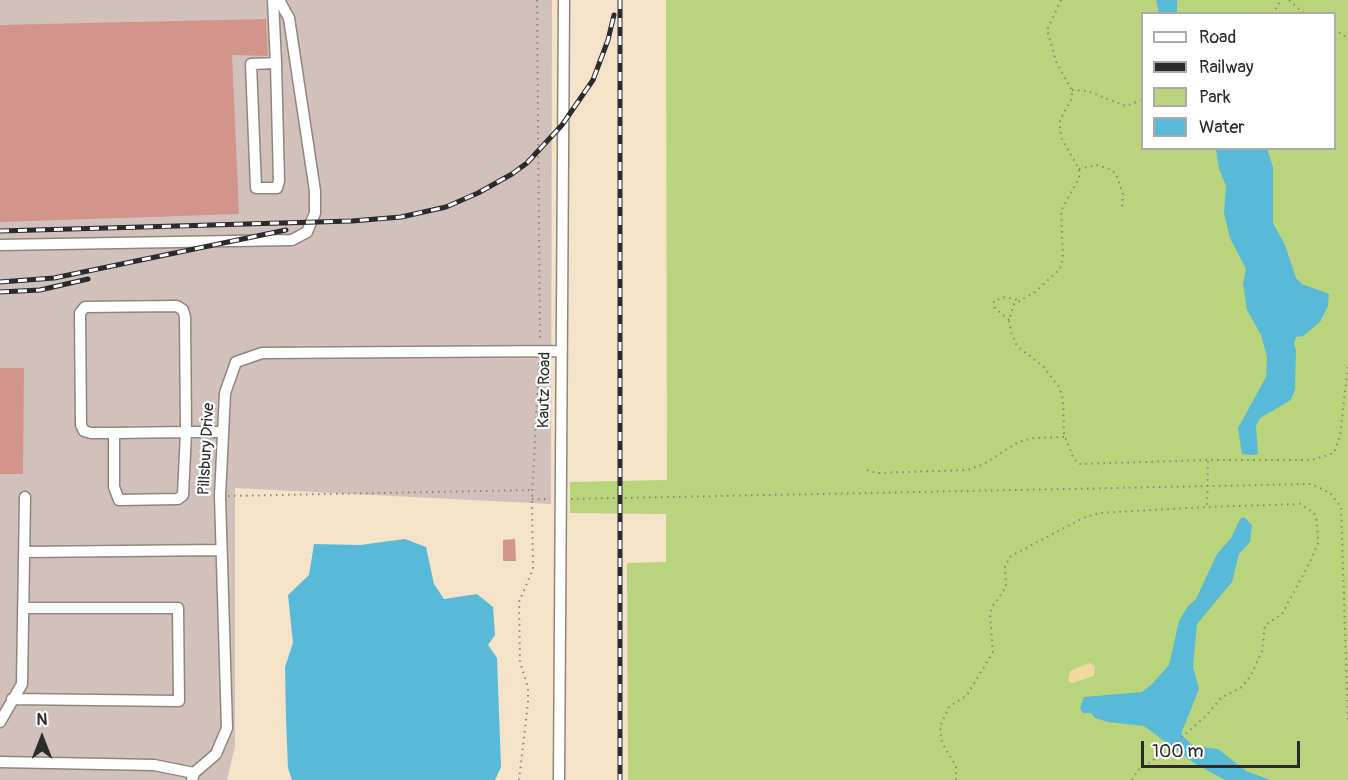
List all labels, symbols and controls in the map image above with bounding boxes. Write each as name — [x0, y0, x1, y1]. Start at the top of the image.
legend — [1141, 12, 1336, 150]
text: Road — [1199, 26, 1236, 49]
text: Railway — [1199, 56, 1254, 79]
text: Park — [1199, 86, 1231, 109]
text: Water — [1199, 116, 1245, 139]
street label: Kautz Road — [535, 352, 555, 428]
street label: Pillsbury Drive — [195, 402, 219, 496]
north arrow — [12, 708, 72, 768]
text: N — [37, 710, 47, 730]
scale bar — [1144, 729, 1303, 767]
text: 100 m — [1152, 740, 1204, 763]

